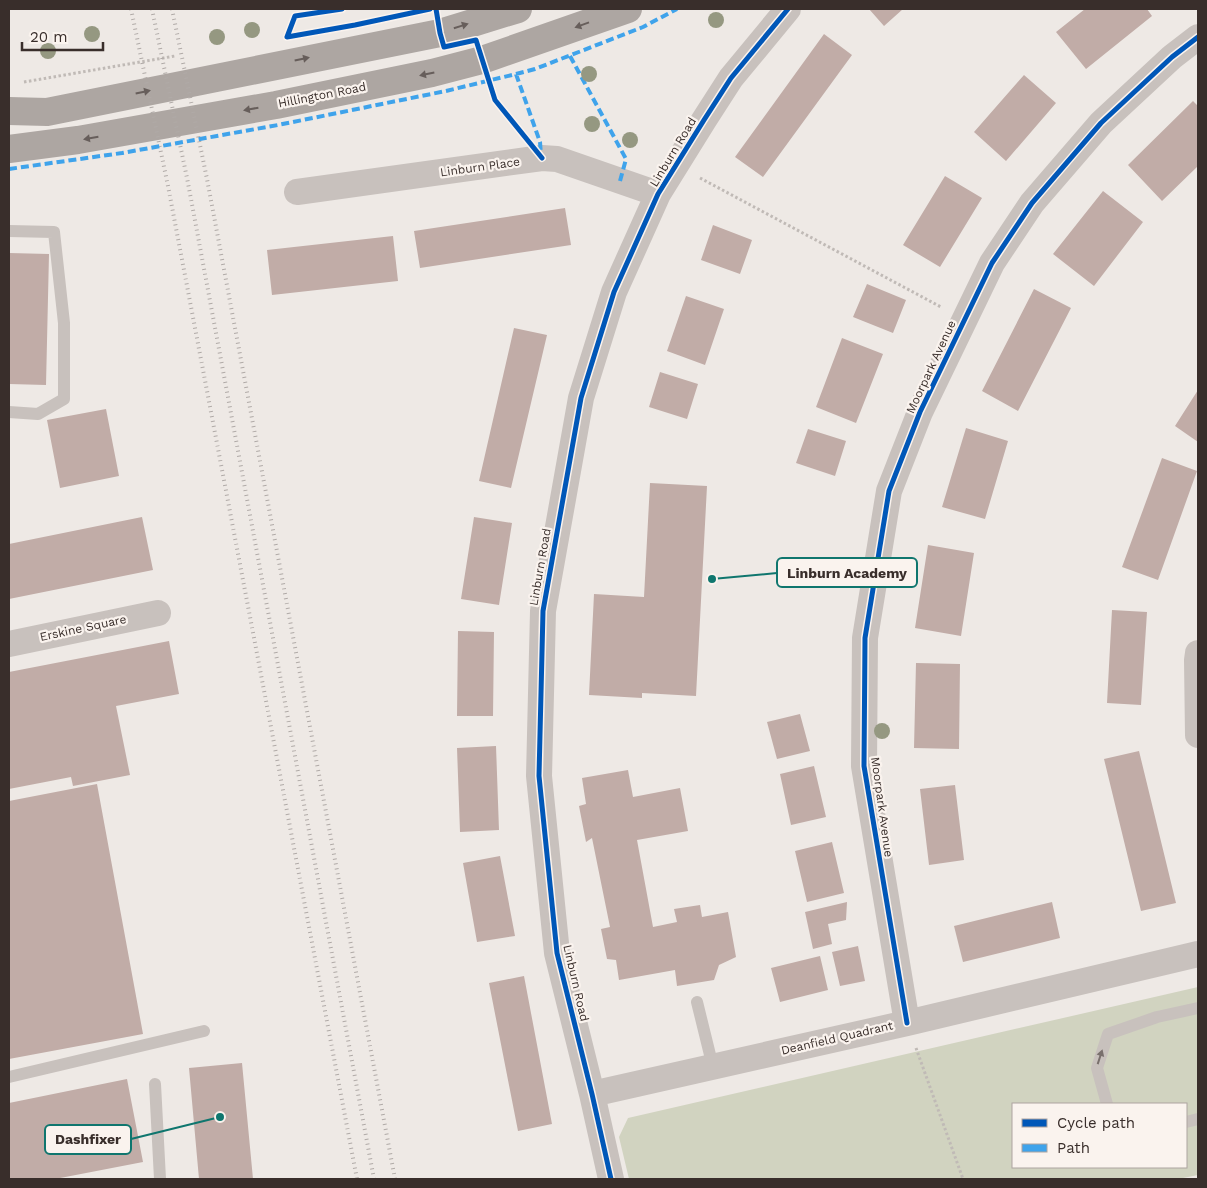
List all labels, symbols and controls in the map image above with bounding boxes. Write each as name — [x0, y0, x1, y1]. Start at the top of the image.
scale bar — [22, 20, 104, 52]
one-way arrow — [574, 21, 589, 29]
one-way arrow — [454, 22, 469, 30]
text: 20 m — [30, 28, 68, 46]
one-way arrow — [295, 55, 311, 63]
one-way arrow — [420, 70, 435, 78]
street label: Hillington Road — [277, 80, 367, 110]
one-way arrow — [135, 88, 151, 96]
one-way arrow — [242, 106, 258, 114]
street label: Linburn Road — [647, 115, 699, 189]
one-way arrow — [83, 134, 98, 142]
street label: Linburn Place — [439, 154, 521, 180]
street label: Moorpark Avenue — [903, 318, 959, 416]
street label: Linburn Road — [526, 527, 554, 607]
callout: Linburn Academy — [777, 558, 917, 587]
text: Linburn Academy — [787, 565, 907, 581]
street label: Erskine Square — [38, 612, 128, 644]
street label: Moorpark Avenue — [868, 756, 896, 858]
street label: Linburn Road — [560, 943, 592, 1023]
street label: Deanfield Quadrant — [780, 1018, 894, 1058]
one-way arrow — [1097, 1050, 1104, 1065]
legend — [1012, 1103, 1187, 1168]
text: Cycle path — [1057, 1114, 1135, 1132]
callout: Dashfixer — [45, 1125, 131, 1154]
text: Dashfixer — [55, 1131, 121, 1147]
text: Path — [1057, 1139, 1090, 1157]

